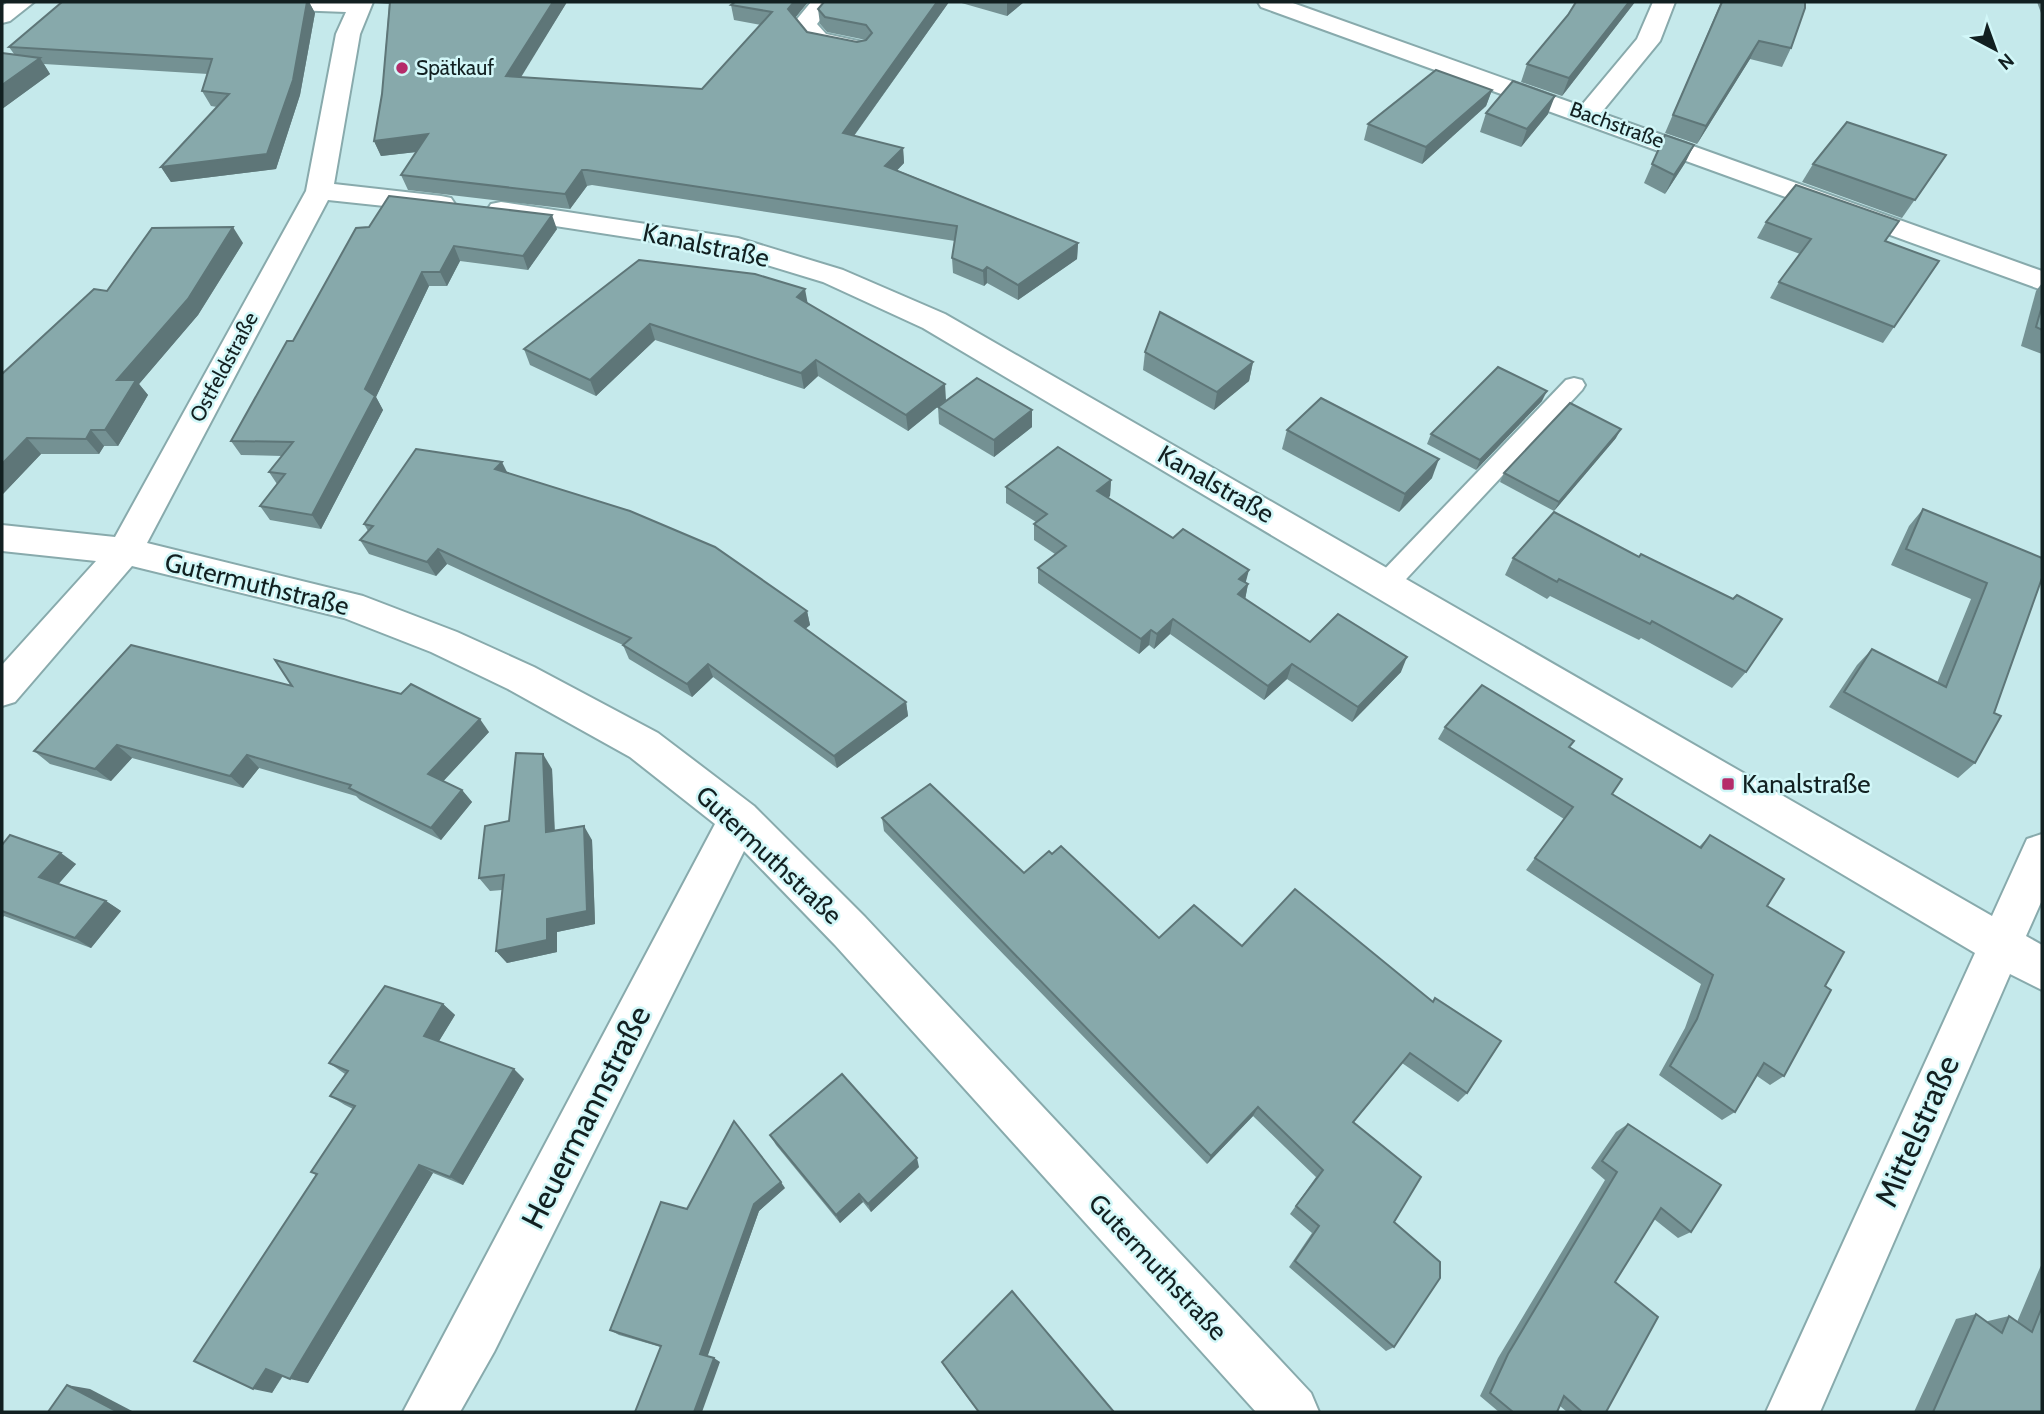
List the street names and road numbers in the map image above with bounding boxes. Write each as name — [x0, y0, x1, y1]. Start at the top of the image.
street label: Bachstraße — [1567, 96, 1668, 153]
street label: Kanalstraße — [640, 216, 772, 274]
street label: Ostfeldstraße — [184, 307, 263, 426]
street label: Kanalstraße — [1152, 438, 1280, 530]
street label: Gutermuthstraße — [162, 546, 352, 622]
street label: Gutermuthstraße — [689, 779, 849, 931]
street label: Heuermannstraße — [513, 999, 659, 1235]
street label: Mittelstraße — [1866, 1049, 1967, 1213]
street label: Gutermuthstraße — [1082, 1187, 1234, 1347]

